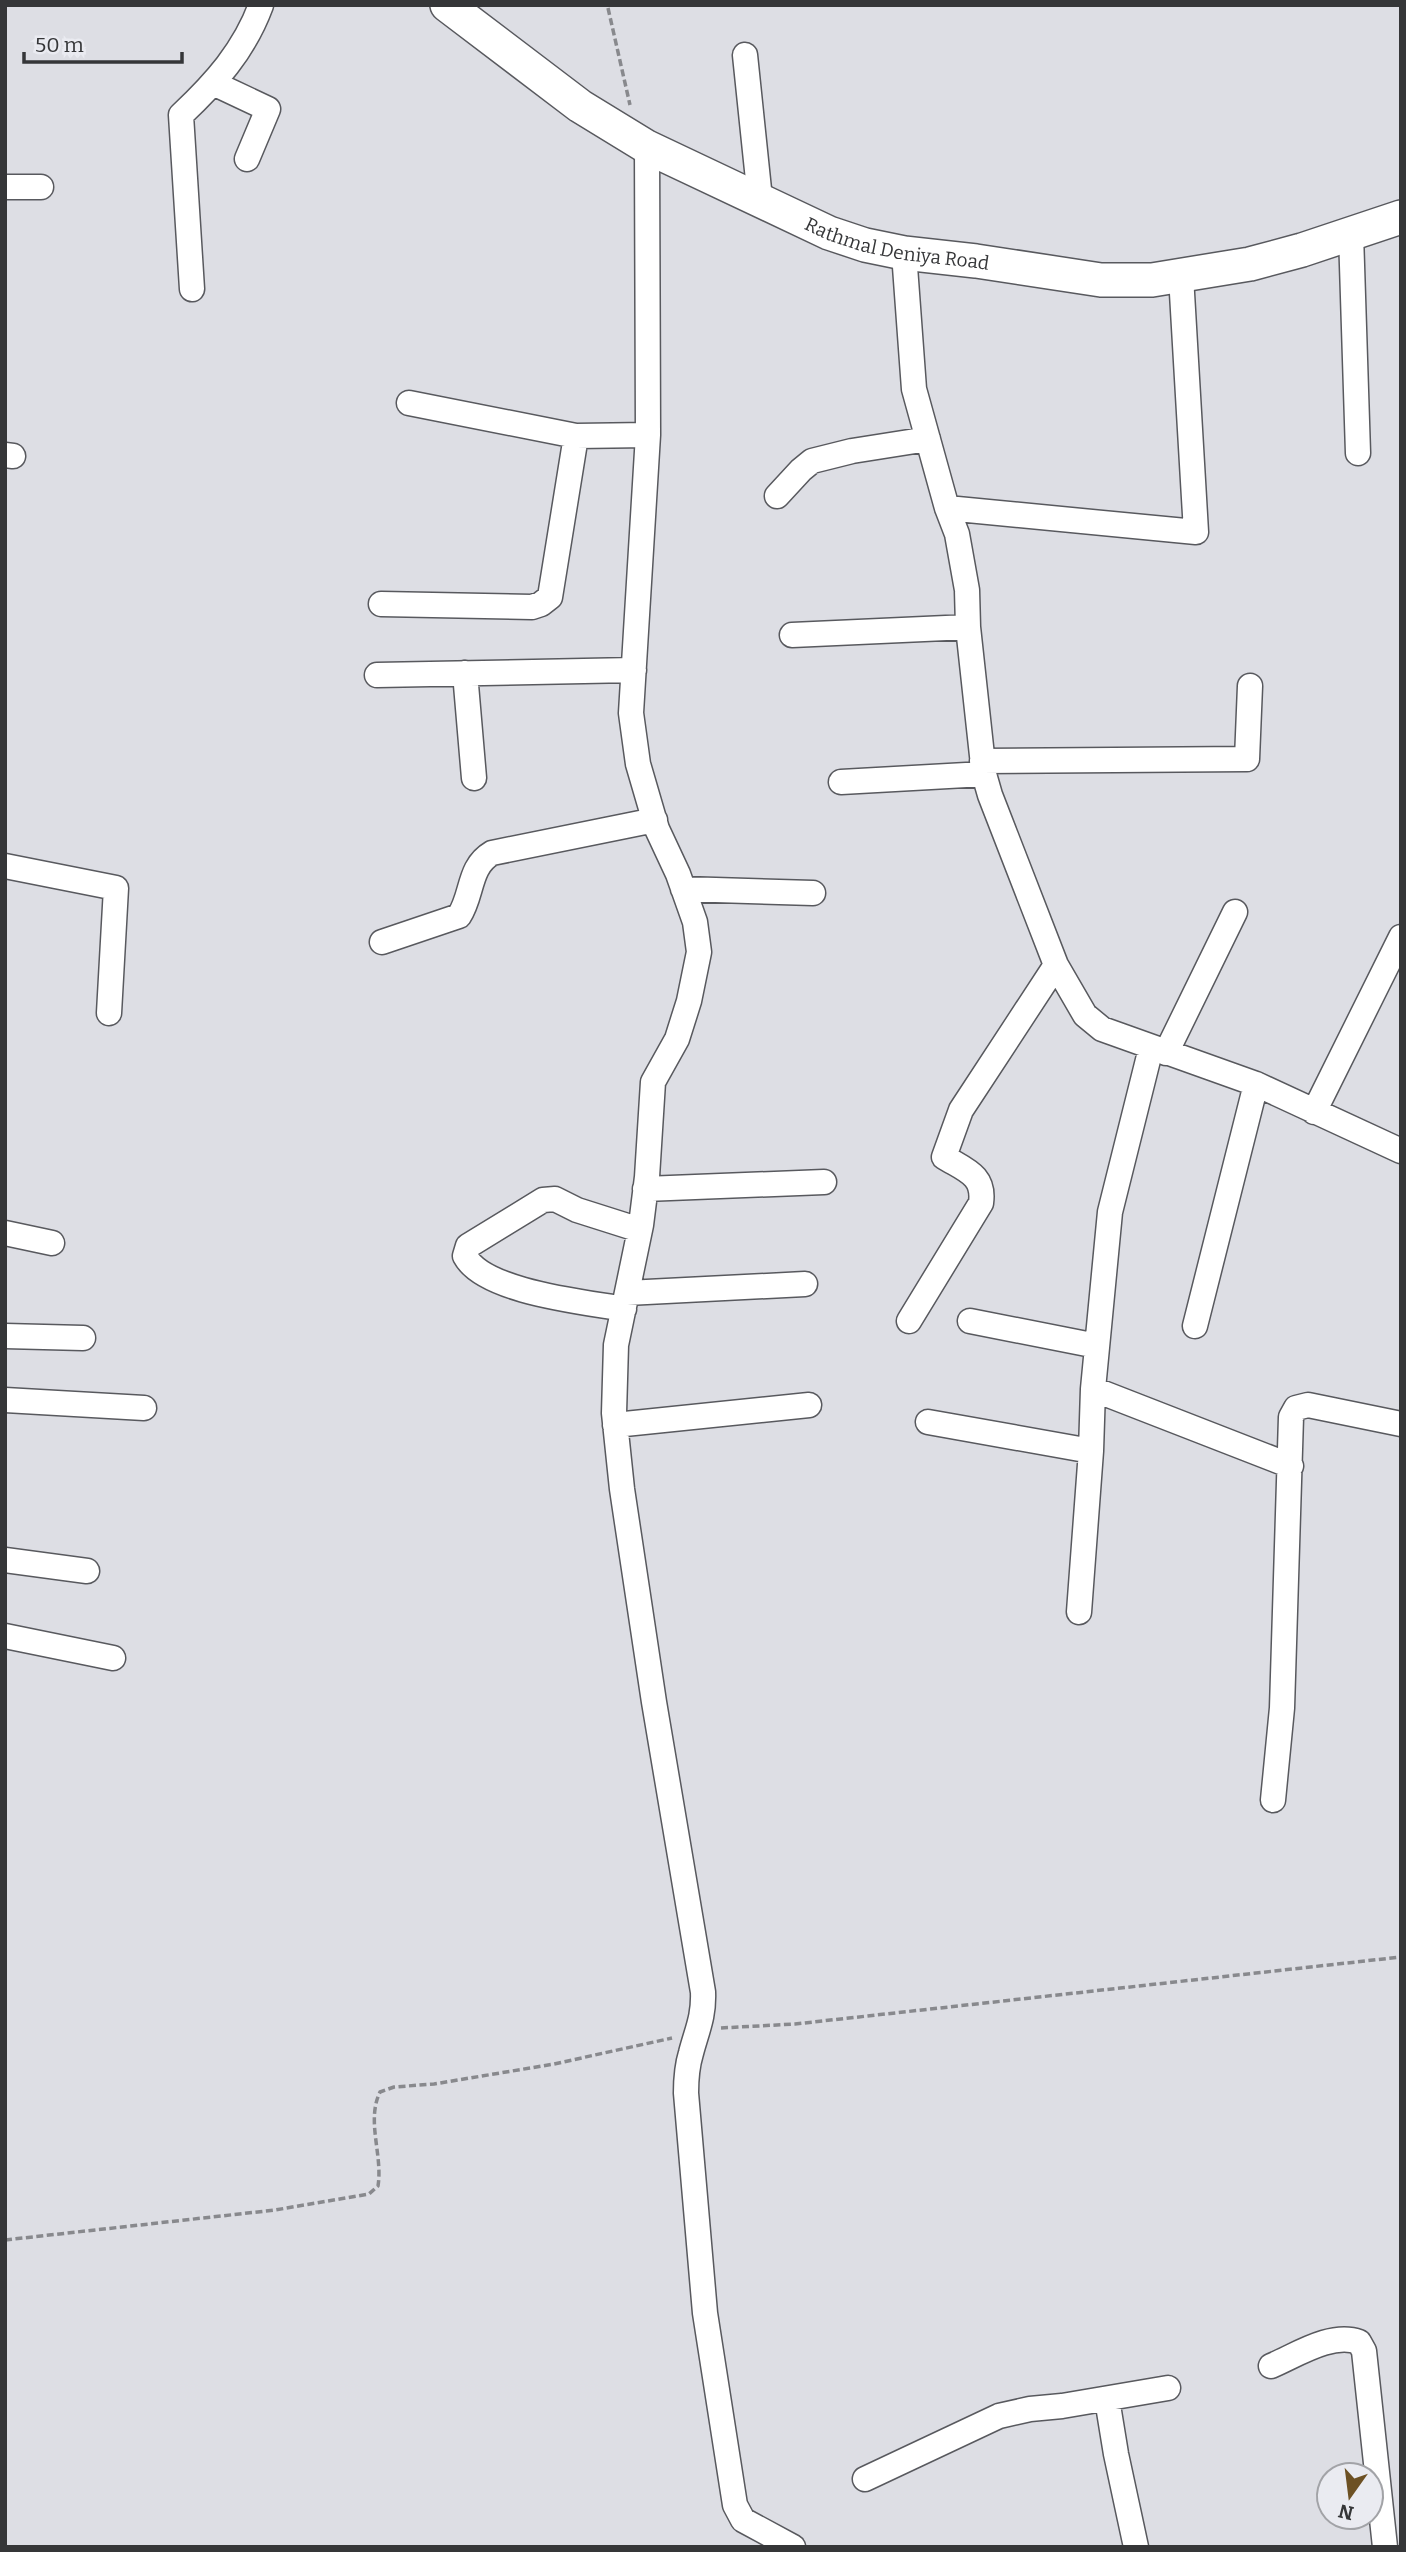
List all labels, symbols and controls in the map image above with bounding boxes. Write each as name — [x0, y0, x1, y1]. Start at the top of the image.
scale bar — [24, 21, 182, 65]
text: 50 m — [35, 32, 84, 58]
street label: Rathmal Deniya Road — [801, 212, 991, 274]
north arrow — [1315, 2461, 1385, 2531]
text: N — [1336, 2499, 1356, 2525]

